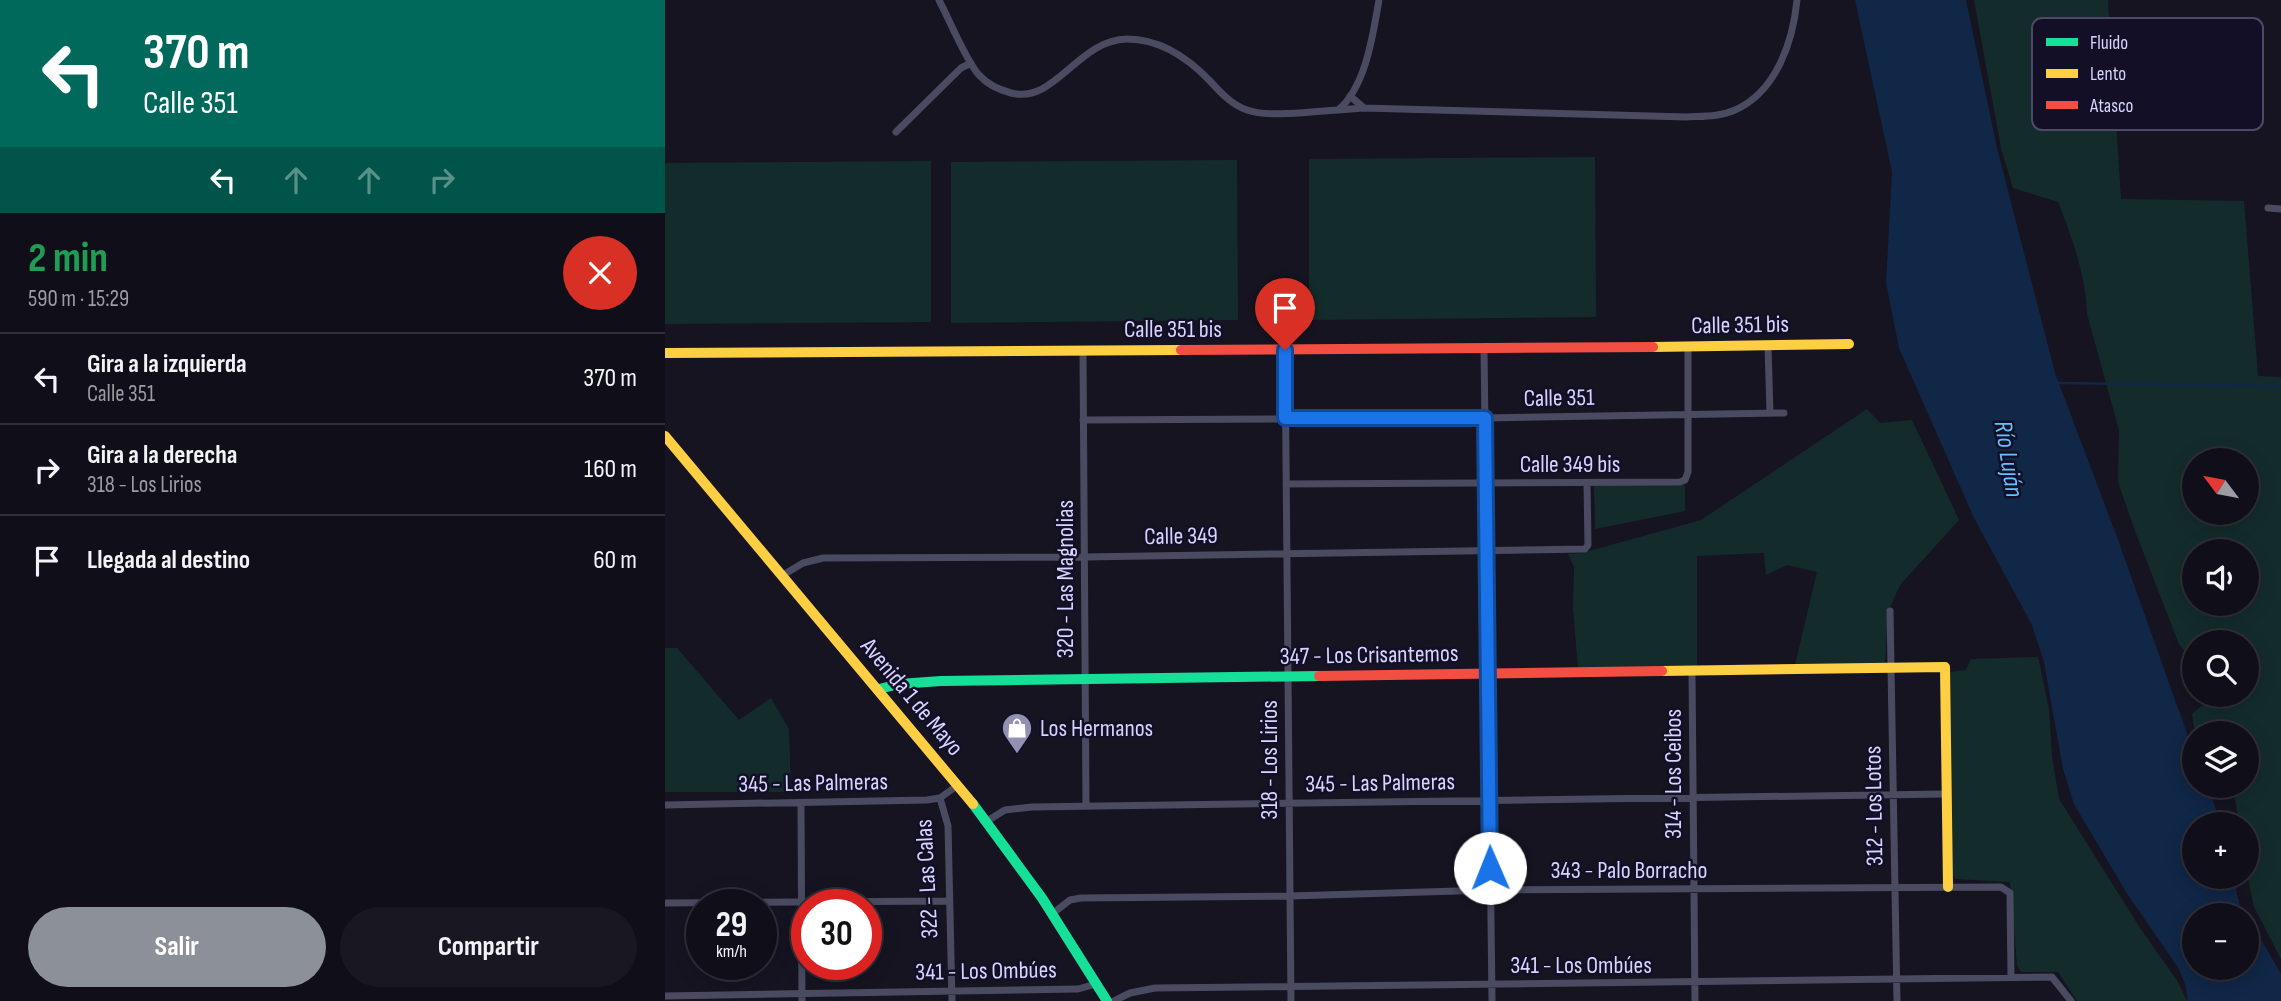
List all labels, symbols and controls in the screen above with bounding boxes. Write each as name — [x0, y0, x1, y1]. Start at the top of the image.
legend — [2032, 18, 2263, 130]
text: 370 m — [143, 24, 250, 83]
icon: left — [28, 28, 119, 119]
text: Fluido — [2090, 32, 2128, 55]
text: Lento — [2090, 63, 2126, 86]
text: Calle 351 — [143, 84, 238, 123]
text: Atasco — [2089, 95, 2133, 118]
icon: left — [204, 161, 242, 199]
icon: ahead — [277, 161, 315, 199]
icon: ahead — [350, 161, 388, 199]
icon: right — [423, 161, 461, 199]
text: 2 min — [28, 233, 108, 284]
button: close — [563, 236, 637, 310]
pin — [1255, 278, 1315, 350]
text: 590 m · 15:29 — [28, 285, 129, 313]
icon: arrive — [1266, 289, 1304, 327]
street label: Calle 351 bis — [1691, 310, 1789, 340]
street label: Calle 351 bis — [1124, 315, 1222, 344]
text: Gira a la izquierda — [87, 349, 247, 380]
icon: left — [28, 360, 66, 398]
text: 370 m — [583, 363, 637, 394]
text: Calle 351 — [87, 380, 155, 408]
street label: Calle 351 — [1523, 383, 1595, 413]
water label: Río Luján — [1987, 418, 2029, 500]
text: Gira a la derecha — [87, 440, 237, 471]
north arrow — [2182, 448, 2259, 525]
map controls — [2182, 448, 2259, 980]
street label: Calle 349 bis — [1520, 450, 1620, 479]
icon: right — [28, 451, 66, 489]
text: 160 m — [584, 454, 637, 485]
text: 318 - Los Lirios — [87, 471, 202, 499]
street label: 320 - Las Magnolias — [1051, 500, 1080, 658]
street label: Calle 349 — [1144, 521, 1218, 551]
button: sound — [2182, 539, 2259, 616]
icon: arrive — [28, 542, 66, 580]
text: Llegada al destino — [87, 545, 250, 576]
text: 60 m — [593, 545, 637, 576]
button: search — [2182, 630, 2259, 707]
street label: Avenida 1 de Mayo — [854, 632, 970, 762]
street label: 347 - Los Crisantemos — [1279, 639, 1459, 671]
street label: 318 - Los Lirios — [1255, 700, 1284, 820]
street label: 314 - Los Ceibos — [1659, 709, 1688, 839]
shop icon: Los Hermanos — [1000, 711, 1034, 755]
place label: Los Hermanos — [1040, 714, 1153, 743]
button: layers — [2182, 721, 2259, 798]
street label: 312 - Los Lotos — [1858, 746, 1890, 866]
street label: 345 - Las Palmeras — [738, 767, 888, 799]
street label: 345 - Las Palmeras — [1305, 767, 1455, 799]
button: + — [2182, 812, 2259, 889]
street label: 322 - Las Calas — [909, 818, 945, 940]
position arrow — [1453, 831, 1527, 905]
street label: 343 - Palo Borracho — [1550, 856, 1708, 885]
speed limit sign: 30 — [791, 889, 882, 980]
button: − — [2182, 903, 2259, 980]
text: 29 — [716, 904, 747, 947]
button: Salir — [28, 907, 326, 987]
button: Compartir — [340, 907, 637, 987]
text: km/h — [716, 941, 747, 962]
street label: 341 - Los Ombúes — [1510, 951, 1652, 980]
street label: 341 - Los Ombúes — [915, 955, 1057, 987]

